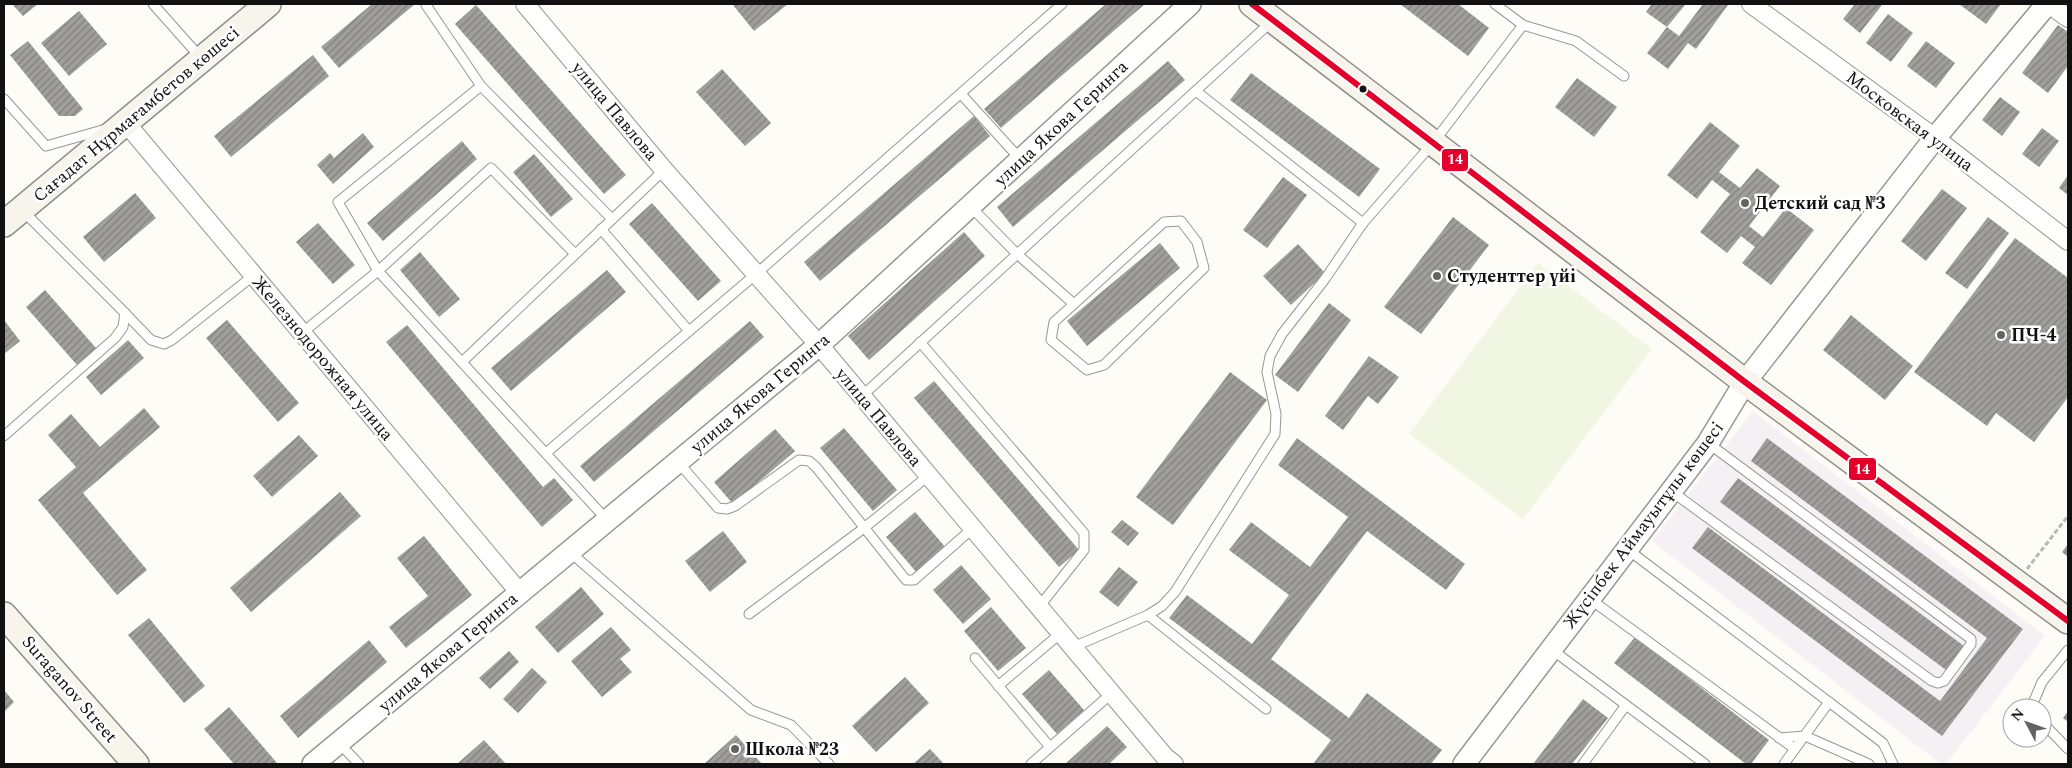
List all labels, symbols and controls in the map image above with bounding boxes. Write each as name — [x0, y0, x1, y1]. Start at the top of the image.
street label: Сағадат Нұрмағамбетов көшесі — [27, 20, 246, 209]
street label: улица Якова Геринга — [987, 54, 1135, 194]
street label: улица Павлова — [564, 55, 664, 167]
street label: Московская улица — [1840, 64, 1979, 179]
unlabelled marker — [1358, 84, 1368, 94]
line badge: 14 — [1441, 148, 1469, 172]
text: 14 — [1447, 149, 1463, 170]
place label: Детский сад №3 — [1755, 190, 1886, 217]
marker: Детский сад №3 — [1739, 197, 1751, 209]
place label: Студенттер үйі — [1447, 263, 1576, 290]
street label: Железнодорожная улица — [245, 270, 400, 447]
marker: Студенттер үйі — [1431, 270, 1443, 282]
place label: ПЧ-4 — [2011, 322, 2056, 349]
street label: улица Якова Геринга — [684, 327, 836, 461]
marker: ПЧ-4 — [1995, 329, 2007, 341]
street label: улица Павлова — [828, 361, 928, 473]
street label: Жүсіпбек Аймауытұлы көшесі — [1556, 416, 1730, 635]
line badge: 14 — [1848, 457, 1877, 481]
text: 14 — [1854, 459, 1870, 480]
street label: улица Якова Геринга — [372, 586, 524, 720]
street label: Suraganov Street — [15, 630, 124, 749]
north arrow — [2002, 698, 2052, 748]
text: N — [2006, 704, 2029, 726]
place label: Школа №23 — [745, 736, 839, 763]
marker: Школа №23 — [729, 743, 741, 755]

